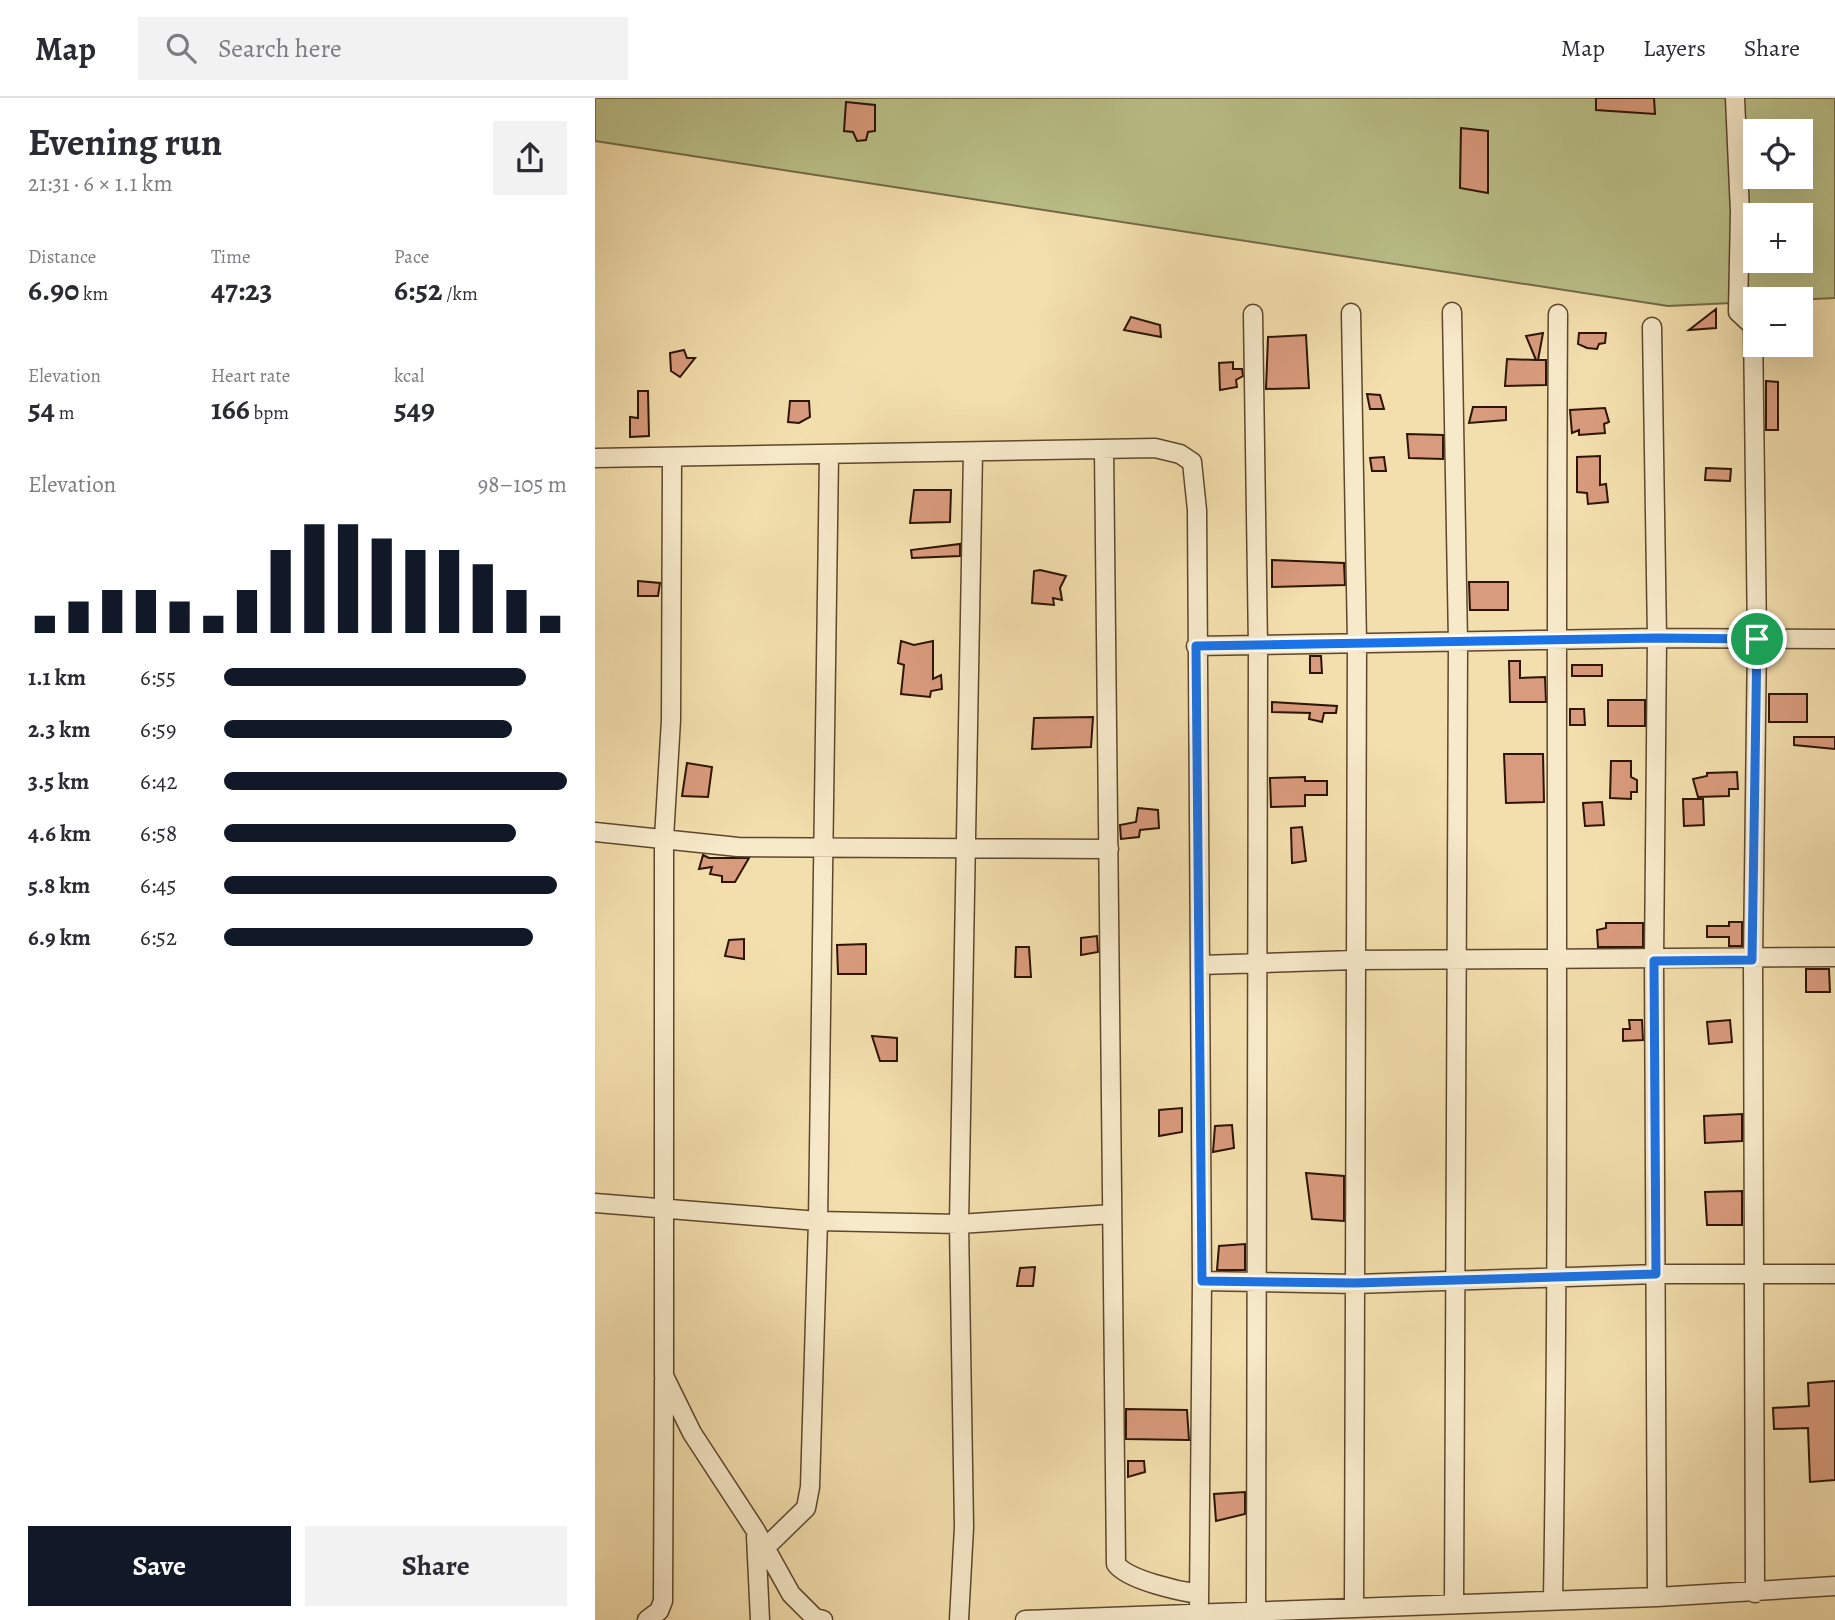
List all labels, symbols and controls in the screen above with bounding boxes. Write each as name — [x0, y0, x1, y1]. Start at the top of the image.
search box — [138, 17, 628, 80]
text: Map — [35, 26, 96, 71]
icon: search — [162, 29, 200, 67]
text: Search here — [218, 31, 342, 66]
text: Map — [1561, 32, 1605, 64]
text: Layers — [1643, 32, 1706, 64]
text: Share — [1744, 32, 1800, 64]
text: Evening run — [28, 116, 222, 168]
map controls — [1743, 119, 1813, 357]
button: locate — [1743, 119, 1813, 189]
button: share — [493, 121, 567, 195]
text: 21:31 · 6 × 1.1 km — [28, 168, 173, 199]
button: + — [1743, 203, 1813, 273]
text: Distance — [28, 244, 96, 270]
text: Time — [211, 244, 250, 270]
text: Pace — [394, 244, 429, 270]
text: 6.90 — [28, 270, 79, 310]
text: 47:23 — [211, 270, 272, 310]
text: 6:52 — [394, 270, 442, 310]
text: km — [79, 281, 108, 307]
text: /km — [442, 281, 478, 307]
button: − — [1743, 287, 1813, 357]
text: Elevation — [28, 363, 101, 389]
text: Heart rate — [211, 363, 290, 389]
text: kcal — [394, 363, 424, 389]
text: 54 — [28, 389, 55, 429]
text: 166 — [211, 389, 250, 429]
text: 549 — [394, 389, 435, 429]
text: m — [55, 400, 75, 426]
text: bpm — [250, 400, 289, 426]
text: Elevation — [28, 469, 116, 500]
text: 98–105 m — [478, 469, 567, 500]
pin — [1727, 609, 1787, 669]
icon: arrive — [1738, 620, 1776, 658]
text: 1.1 km — [28, 662, 86, 693]
text: 6:55 — [140, 662, 176, 693]
text: 2.3 km — [28, 714, 91, 745]
text: 6:59 — [140, 714, 176, 745]
text: 3.5 km — [28, 766, 89, 797]
text: 6:42 — [140, 766, 177, 797]
text: 4.6 km — [28, 818, 91, 849]
text: 6:58 — [140, 818, 177, 849]
text: 5.8 km — [28, 870, 90, 901]
text: 6:45 — [140, 870, 176, 901]
text: 6.9 km — [28, 922, 91, 953]
text: 6:52 — [140, 922, 177, 953]
button: Save — [28, 1526, 291, 1606]
button: Share — [305, 1526, 567, 1606]

